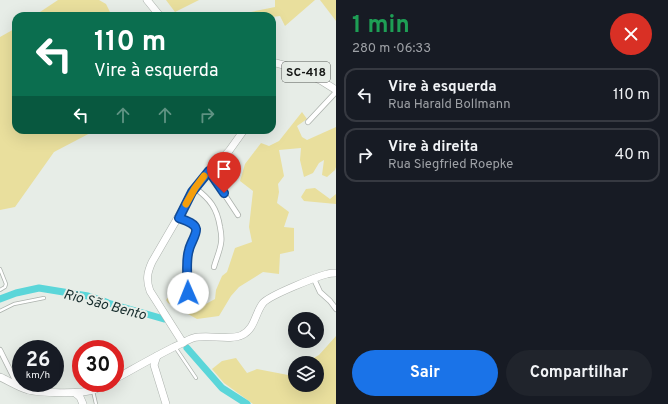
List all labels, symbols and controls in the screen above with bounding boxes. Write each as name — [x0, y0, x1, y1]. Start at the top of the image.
text: 1 min — [352, 11, 410, 41]
button: close — [610, 13, 652, 55]
text: 110 m — [94, 25, 166, 61]
icon: left — [28, 28, 80, 80]
text: 280 m · 06:33 — [352, 41, 431, 57]
text: Vire à esquerda — [94, 60, 218, 83]
road number: SC-418 — [282, 62, 330, 82]
text: Vire à esquerda — [388, 78, 497, 97]
icon: left — [354, 84, 376, 106]
text: 110 m — [613, 86, 650, 105]
text: Rua Harald Bollmann — [388, 97, 510, 113]
icon: left — [70, 104, 92, 126]
icon: ahead — [112, 104, 134, 126]
icon: ahead — [154, 104, 176, 126]
icon: right — [196, 104, 218, 126]
text: Vire à direita — [388, 138, 478, 157]
icon: right — [354, 144, 376, 166]
text: 40 m — [615, 146, 650, 165]
pin — [207, 152, 241, 193]
text: Rua Siegfried Roepke — [388, 157, 513, 173]
icon: arrive — [213, 158, 235, 180]
position arrow — [167, 272, 209, 314]
water label: Rio São Bento — [62, 286, 148, 325]
map controls — [288, 312, 324, 392]
button: search — [288, 312, 324, 348]
speed limit sign: 30 — [72, 340, 124, 392]
text: 26 — [26, 348, 50, 374]
button: Sair — [352, 350, 498, 396]
button: Compartilhar — [506, 350, 652, 396]
button: layers — [288, 356, 324, 392]
text: km/h — [26, 369, 50, 382]

